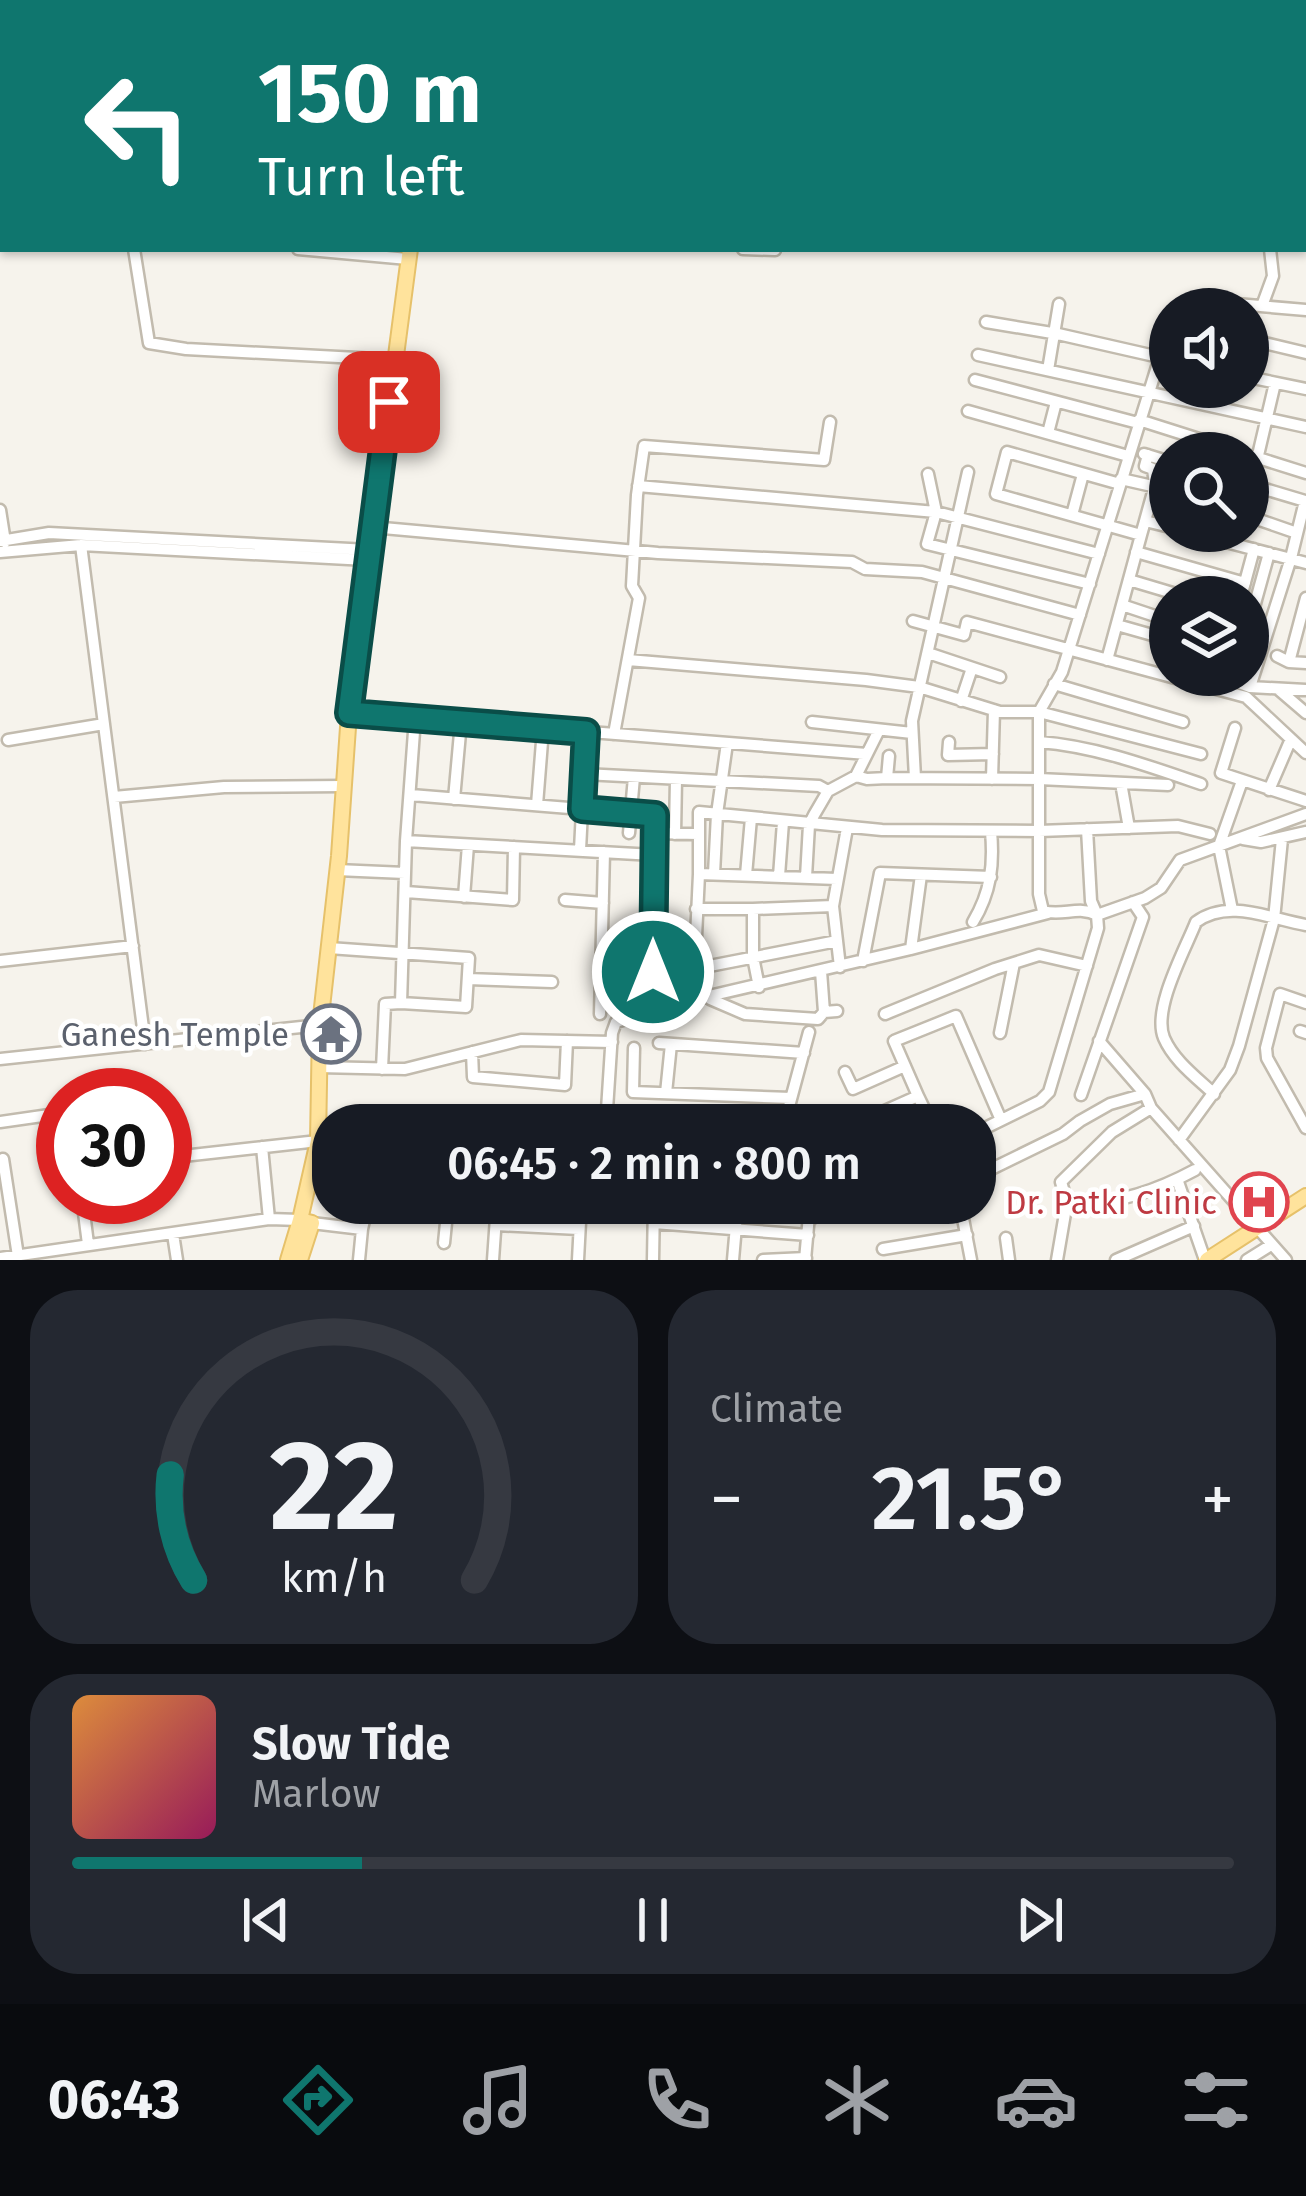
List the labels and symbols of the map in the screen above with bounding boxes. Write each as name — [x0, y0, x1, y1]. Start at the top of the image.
pin — [338, 351, 440, 453]
position arrow — [590, 909, 716, 1035]
temple icon: Ganesh Temple — [300, 1003, 362, 1065]
place label: Ganesh Temple — [61, 1015, 289, 1055]
speed limit sign: 30 — [36, 1068, 192, 1224]
hospital icon: Dr. Patki Clinic — [1228, 1171, 1290, 1233]
place label: Dr. Patki Clinic — [1005, 1183, 1217, 1223]

